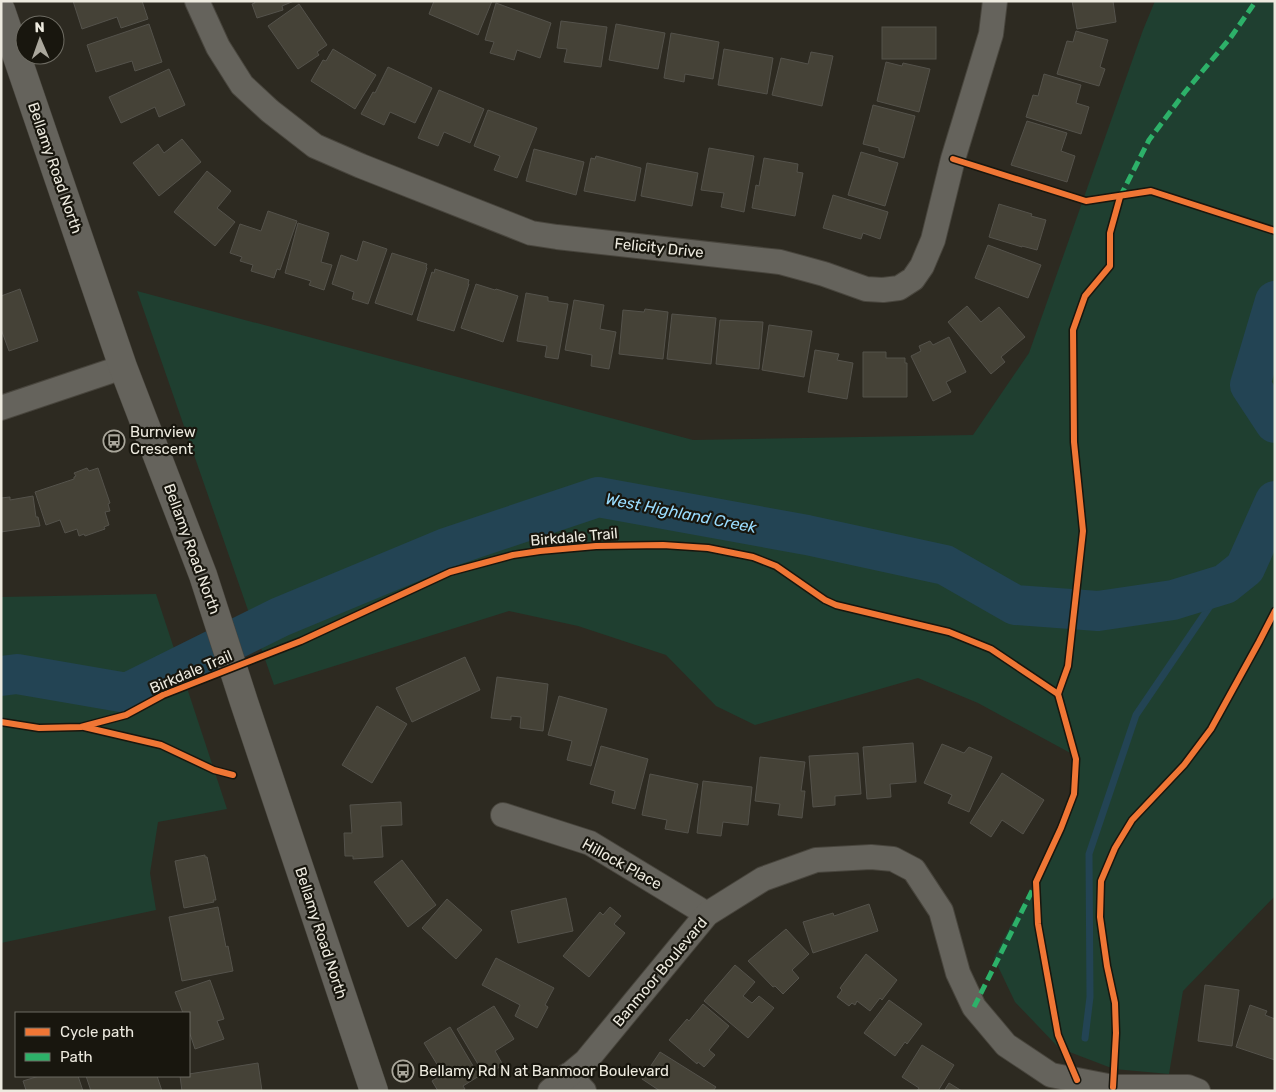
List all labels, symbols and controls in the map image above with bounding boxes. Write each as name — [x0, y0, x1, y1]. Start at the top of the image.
north arrow — [15, 15, 65, 65]
text: N — [34, 19, 45, 36]
street label: Bellamy Road North — [24, 100, 86, 236]
street label: Felicity Drive — [613, 234, 705, 262]
place label: Burnview Crescent — [130, 423, 196, 458]
bus stop icon: Burnview Crescent — [102, 429, 126, 453]
street label: Bellamy Road North — [160, 481, 224, 617]
water label: West Highland Creek — [604, 489, 759, 537]
street label: Birkdale Trail — [529, 524, 619, 550]
street label: Birkdale Trail — [147, 647, 235, 697]
street label: Hillock Place — [579, 835, 665, 893]
street label: Bellamy Road North — [291, 865, 351, 1001]
street label: Banmoor Boulevard — [609, 914, 711, 1030]
legend — [15, 1012, 190, 1077]
text: Cycle path — [60, 1023, 134, 1041]
text: Path — [60, 1048, 93, 1066]
bus stop icon: Bellamy Rd N at Banmoor Boulevard — [391, 1059, 415, 1083]
place label: Bellamy Rd N at Banmoor Boulevard — [419, 1062, 669, 1080]

